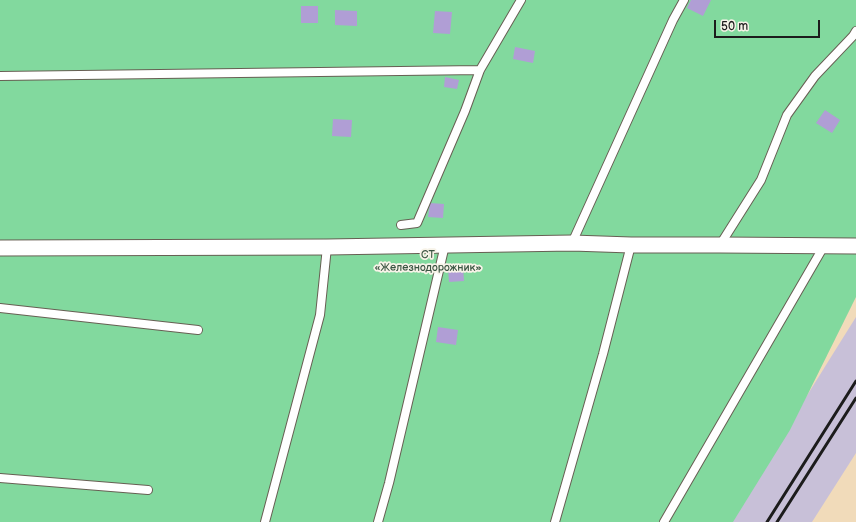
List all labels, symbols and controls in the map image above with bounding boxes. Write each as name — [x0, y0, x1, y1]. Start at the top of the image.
scale bar — [716, 12, 822, 38]
text: 50 m — [721, 19, 748, 34]
park label: СТ «Железнодорожник» — [374, 248, 482, 274]

